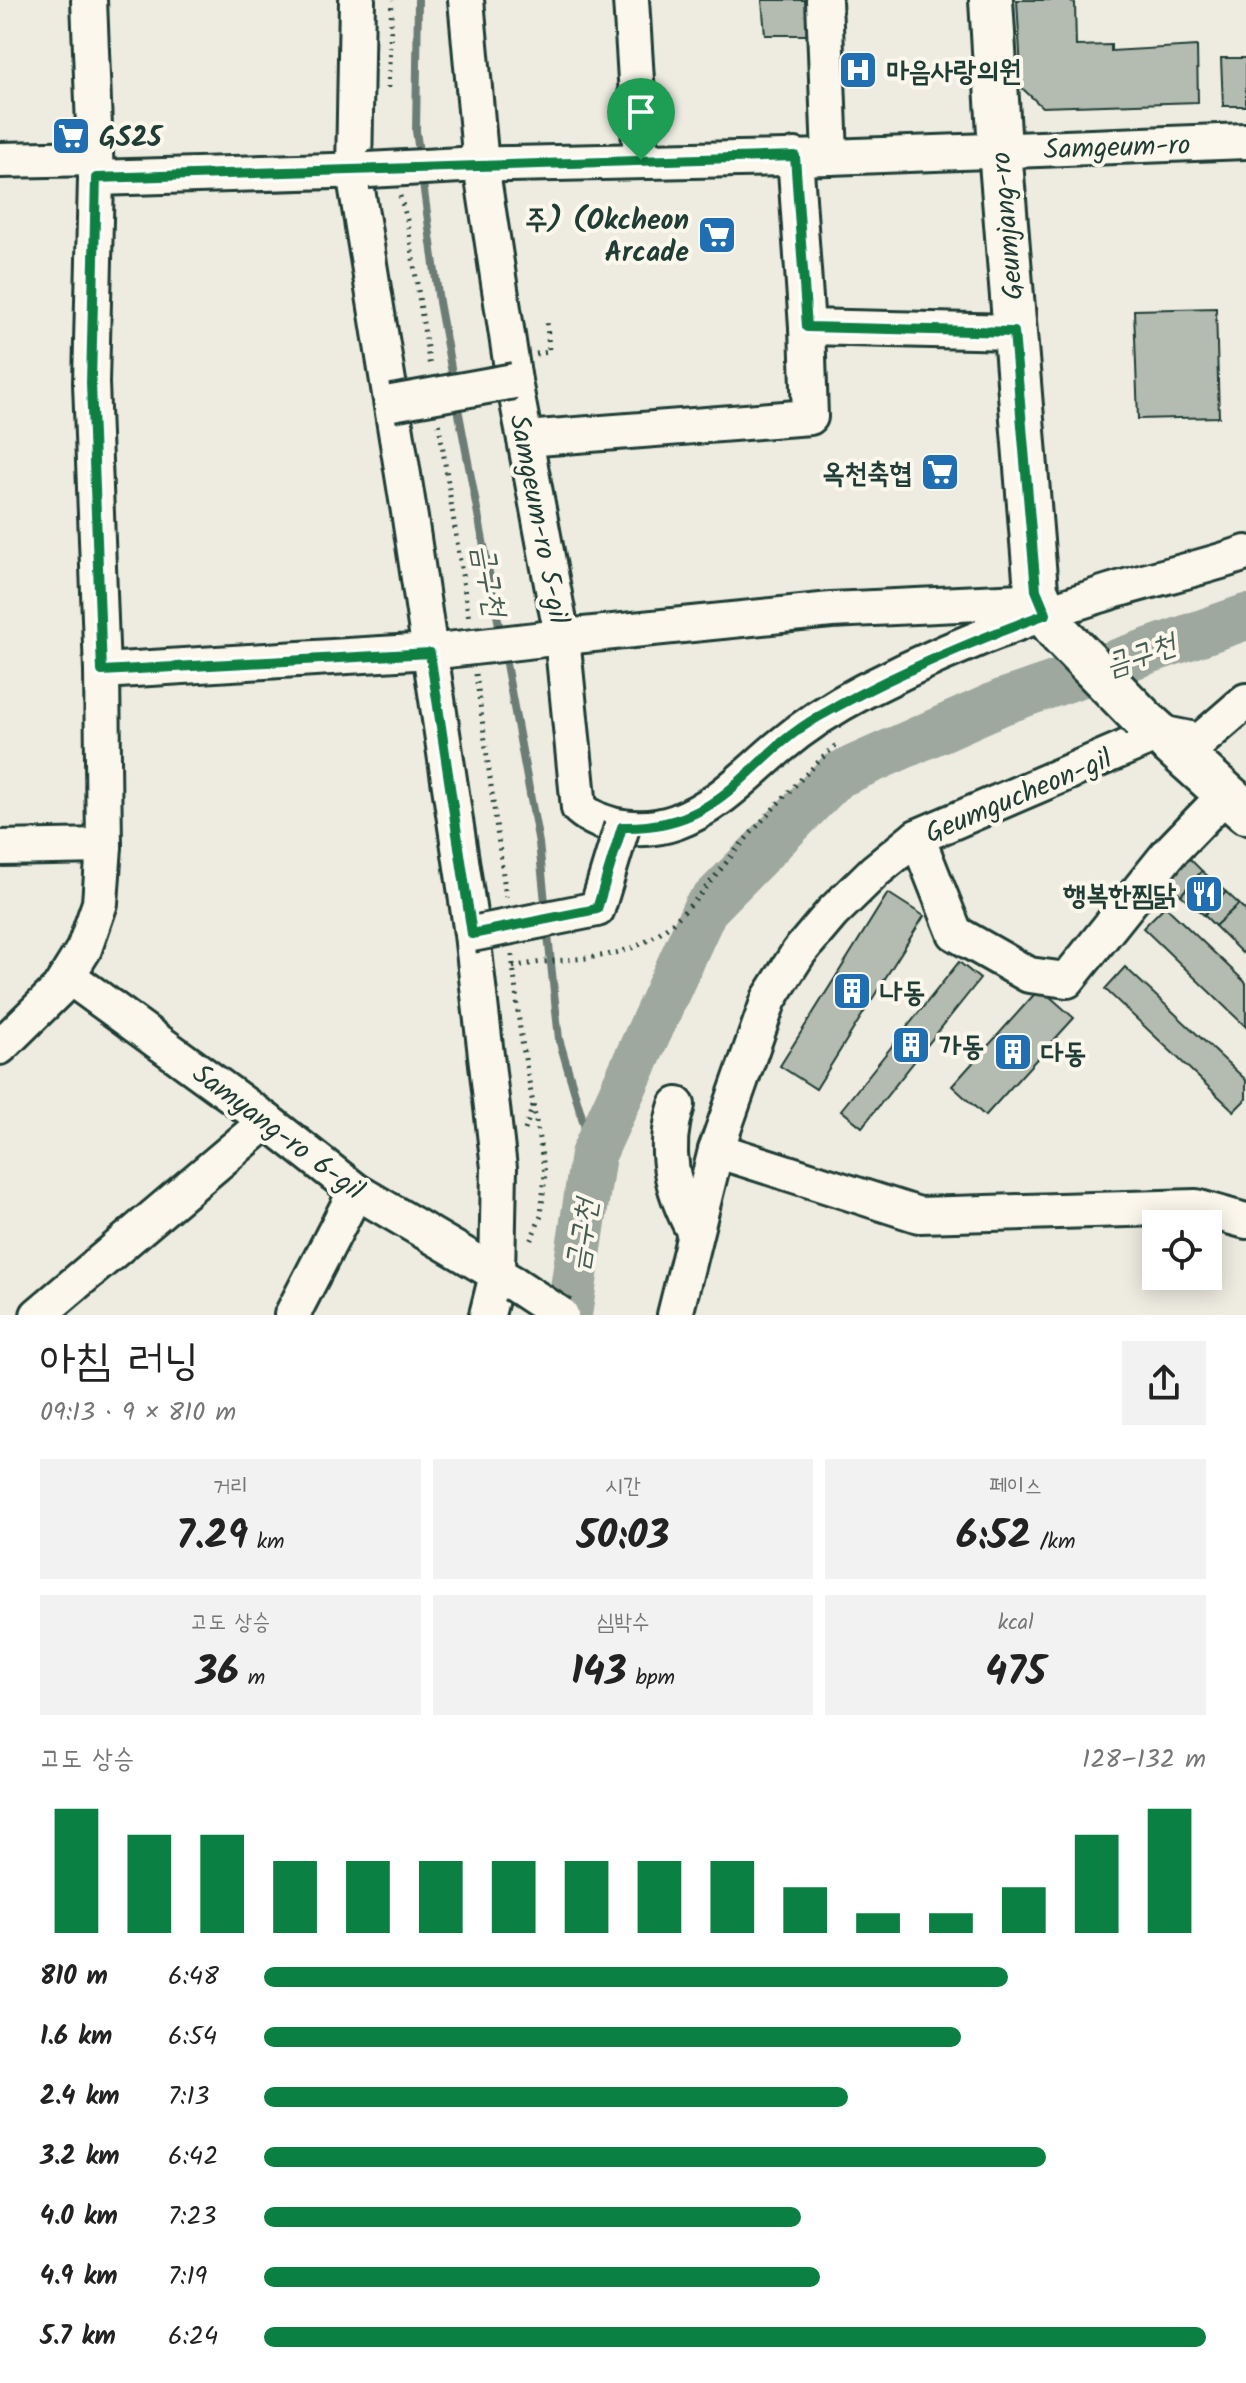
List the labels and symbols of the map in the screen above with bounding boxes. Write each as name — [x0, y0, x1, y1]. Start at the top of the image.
hospital icon: 마음사랑의원 — [837, 49, 879, 91]
place label: 마음사랑의원 — [886, 50, 1021, 95]
pin — [607, 78, 675, 160]
supermarket icon: GS25 — [50, 115, 92, 157]
place label: GS25 — [99, 116, 164, 161]
street label: Samgeum-ro — [1043, 123, 1191, 174]
street label: Geumjang-ro — [980, 150, 1037, 302]
place label: 주) (Okcheon Arcade — [525, 199, 689, 276]
supermarket icon: 주) (Okcheon Arcade — [696, 214, 738, 256]
street label: Samgeum-ro 5-gil — [495, 411, 580, 628]
supermarket icon: 옥천축협 — [919, 451, 961, 493]
place label: 옥천축협 — [822, 452, 912, 497]
water label: 금구천 — [458, 541, 518, 623]
water label: 금구천 — [1099, 620, 1185, 690]
street label: Geumgucheon-gil — [918, 738, 1120, 857]
restaurant icon: 행복한찜닭 — [1183, 873, 1225, 915]
place label: 행복한찜닭 — [1062, 874, 1176, 919]
building icon: 나동 — [831, 970, 873, 1012]
place label: 나동 — [880, 971, 925, 1016]
building icon: 가동 — [890, 1024, 932, 1066]
place label: 가동 — [939, 1025, 984, 1070]
building icon: 다동 — [992, 1031, 1034, 1073]
place label: 다동 — [1041, 1032, 1086, 1077]
street label: Samyang-ro 6-gil — [182, 1053, 373, 1213]
water label: 금구천 — [554, 1193, 613, 1275]

